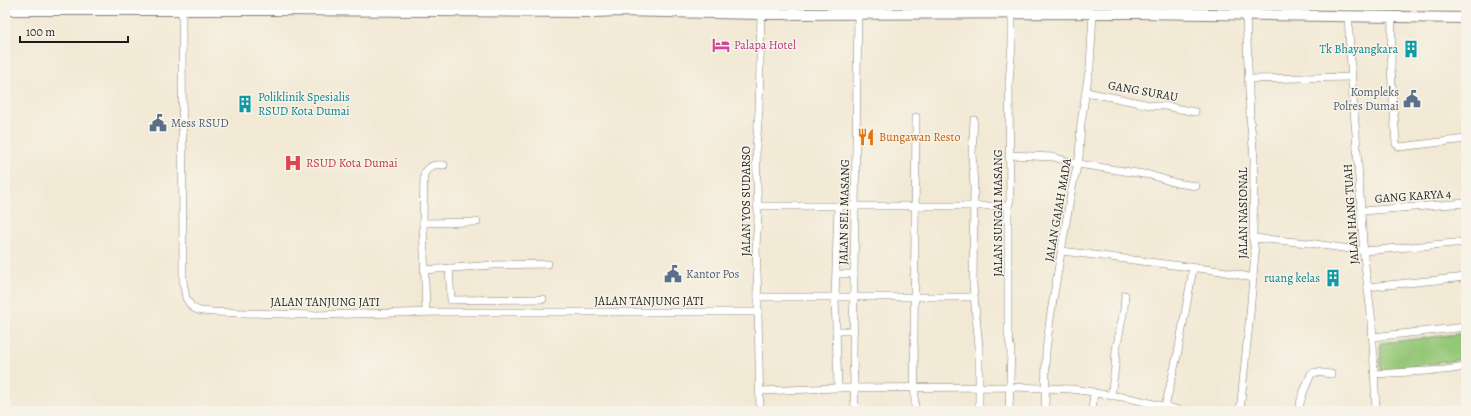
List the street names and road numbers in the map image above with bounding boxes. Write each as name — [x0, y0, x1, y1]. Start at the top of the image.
street label: GANG SURAU — [1107, 77, 1179, 105]
street label: JALAN YOS SUDARSO — [738, 146, 754, 256]
street label: JALAN SUNGAI MASANG — [990, 149, 1006, 277]
street label: JALAN GAJAH MADA — [1041, 156, 1075, 263]
street label: JALAN SEI. MASANG — [835, 159, 853, 265]
street label: JALAN HANG TUAH — [1340, 163, 1362, 265]
street label: JALAN NASIONAL — [1235, 166, 1251, 259]
street label: GANG KARYA 4 — [1374, 185, 1452, 207]
street label: JALAN TANJUNG JATI — [594, 293, 704, 309]
street label: JALAN TANJUNG JATI — [270, 294, 380, 310]

